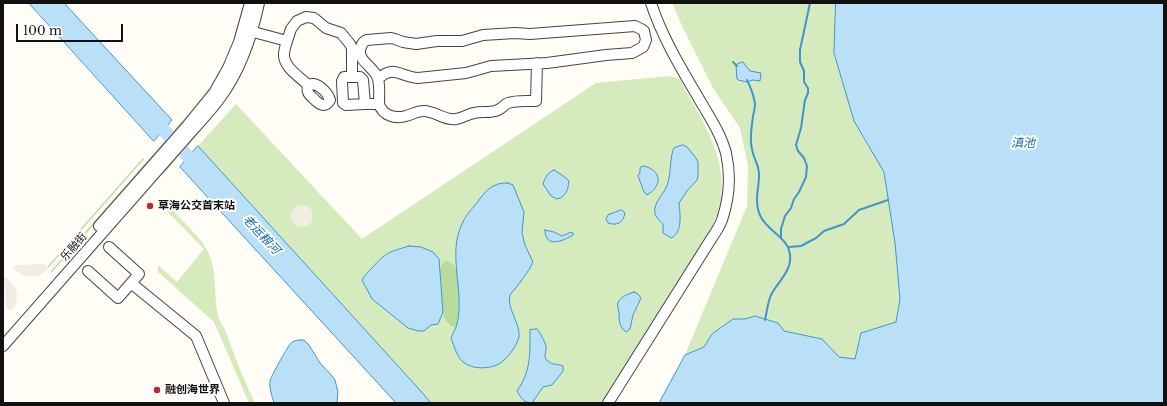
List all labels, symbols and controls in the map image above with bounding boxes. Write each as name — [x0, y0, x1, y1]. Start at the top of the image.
scale bar — [18, 16, 125, 42]
text: 100 m — [23, 23, 62, 38]
water label: 滇池 — [1011, 137, 1035, 151]
place label: 草海公交首末站 — [158, 199, 235, 213]
marker: 草海公交首末站 — [145, 201, 155, 211]
water label: 老运粮河 — [239, 213, 283, 257]
street label: 乐融街 — [58, 230, 90, 264]
place label: 融创海世界 — [165, 383, 220, 397]
marker: 融创海世界 — [152, 385, 162, 395]

